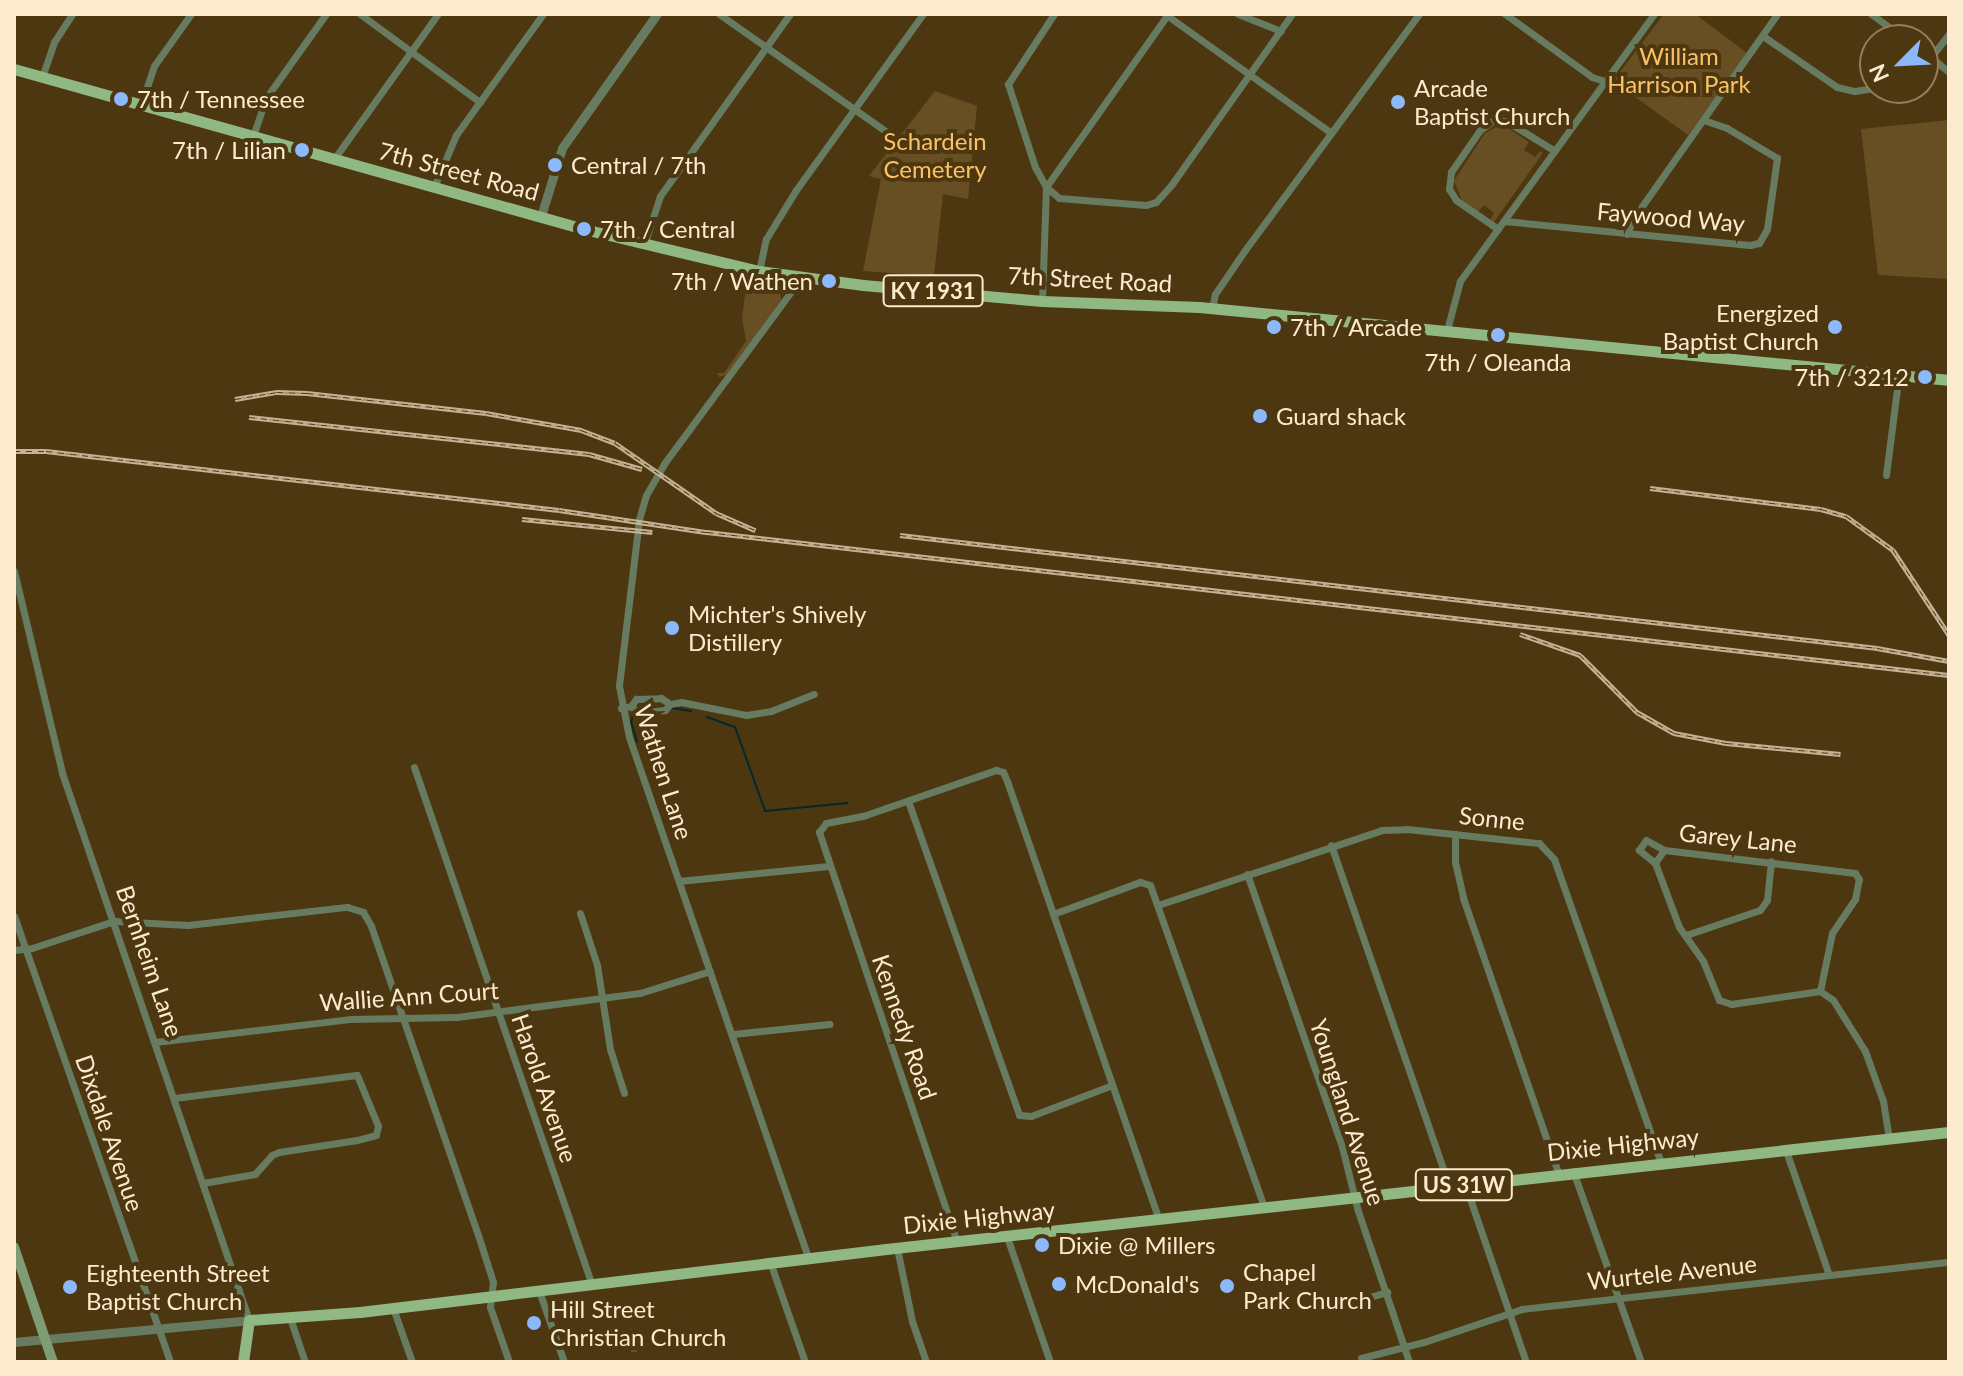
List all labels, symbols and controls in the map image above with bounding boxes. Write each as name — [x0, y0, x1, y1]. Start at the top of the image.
north arrow — [1859, 24, 1939, 104]
park label: William Harrison Park — [1607, 42, 1751, 98]
text: N — [1863, 60, 1894, 86]
place label: Arcade Baptist Church — [1414, 74, 1570, 130]
place label: 7th / Tennessee — [137, 85, 306, 113]
marker: 7th / Tennessee — [112, 90, 130, 108]
marker: Arcade Baptist Church — [1389, 93, 1407, 111]
park label: Schardein Cemetery — [883, 127, 987, 183]
place label: 7th / Lilian — [172, 136, 286, 164]
street label: 7th Street Road — [376, 136, 542, 206]
marker: 7th / Lilian — [293, 141, 311, 159]
place label: Central / 7th — [571, 151, 706, 179]
marker: Central / 7th — [546, 156, 564, 174]
street label: Faywood Way — [1596, 196, 1746, 238]
place label: 7th / Central — [600, 215, 735, 243]
marker: 7th / Central — [575, 220, 593, 238]
street label: 7th Street Road — [1007, 260, 1173, 298]
place label: 7th / Wathen — [671, 267, 813, 295]
marker: 7th / Wathen — [820, 272, 838, 290]
road number: KY 1931 — [881, 273, 985, 309]
place label: Energized Baptist Church — [1663, 299, 1819, 355]
place label: 7th / Arcade — [1290, 313, 1423, 341]
marker: 7th / Arcade — [1265, 318, 1283, 336]
marker: Energized Baptist Church — [1826, 318, 1844, 336]
marker: 7th / Oleanda — [1489, 326, 1507, 344]
place label: 7th / Oleanda — [1424, 348, 1572, 376]
place label: 7th / 3212 — [1794, 363, 1909, 391]
marker: 7th / 3212 — [1916, 368, 1934, 386]
place label: Guard shack — [1276, 402, 1406, 430]
marker: Guard shack — [1251, 407, 1269, 425]
place label: Michter's Shively Distillery — [688, 600, 866, 656]
marker: Michter's Shively Distillery — [663, 619, 681, 637]
street label: Wathen Lane — [629, 701, 699, 843]
street label: Sonne — [1458, 800, 1526, 836]
street label: Garey Lane — [1677, 817, 1799, 859]
street label: Bernheim Lane — [111, 882, 189, 1040]
street label: Kennedy Road — [867, 950, 943, 1104]
street label: Wallie Ann Court — [318, 975, 500, 1017]
street label: Harold Avenue — [506, 1009, 584, 1167]
street label: Youngland Avenue — [1304, 1015, 1392, 1209]
street label: Dixdale Avenue — [70, 1051, 150, 1215]
street label: Dixie Highway — [1546, 1122, 1700, 1166]
road number: US 31W — [1414, 1167, 1514, 1203]
street label: Dixie Highway — [902, 1195, 1056, 1239]
place label: Dixie @ Millers — [1058, 1231, 1215, 1259]
marker: Dixie @ Millers — [1033, 1236, 1051, 1254]
street label: Wurtele Avenue — [1585, 1249, 1759, 1295]
place label: Chapel Park Church — [1243, 1258, 1372, 1314]
place label: Eighteenth Street Baptist Church — [86, 1259, 270, 1315]
place label: McDonald's — [1075, 1270, 1199, 1298]
marker: McDonald's — [1050, 1275, 1068, 1293]
marker: Chapel Park Church — [1218, 1277, 1236, 1295]
marker: Eighteenth Street Baptist Church — [61, 1278, 79, 1296]
place label: Hill Street Christian Church — [550, 1295, 726, 1351]
marker: Hill Street Christian Church — [525, 1314, 543, 1332]

